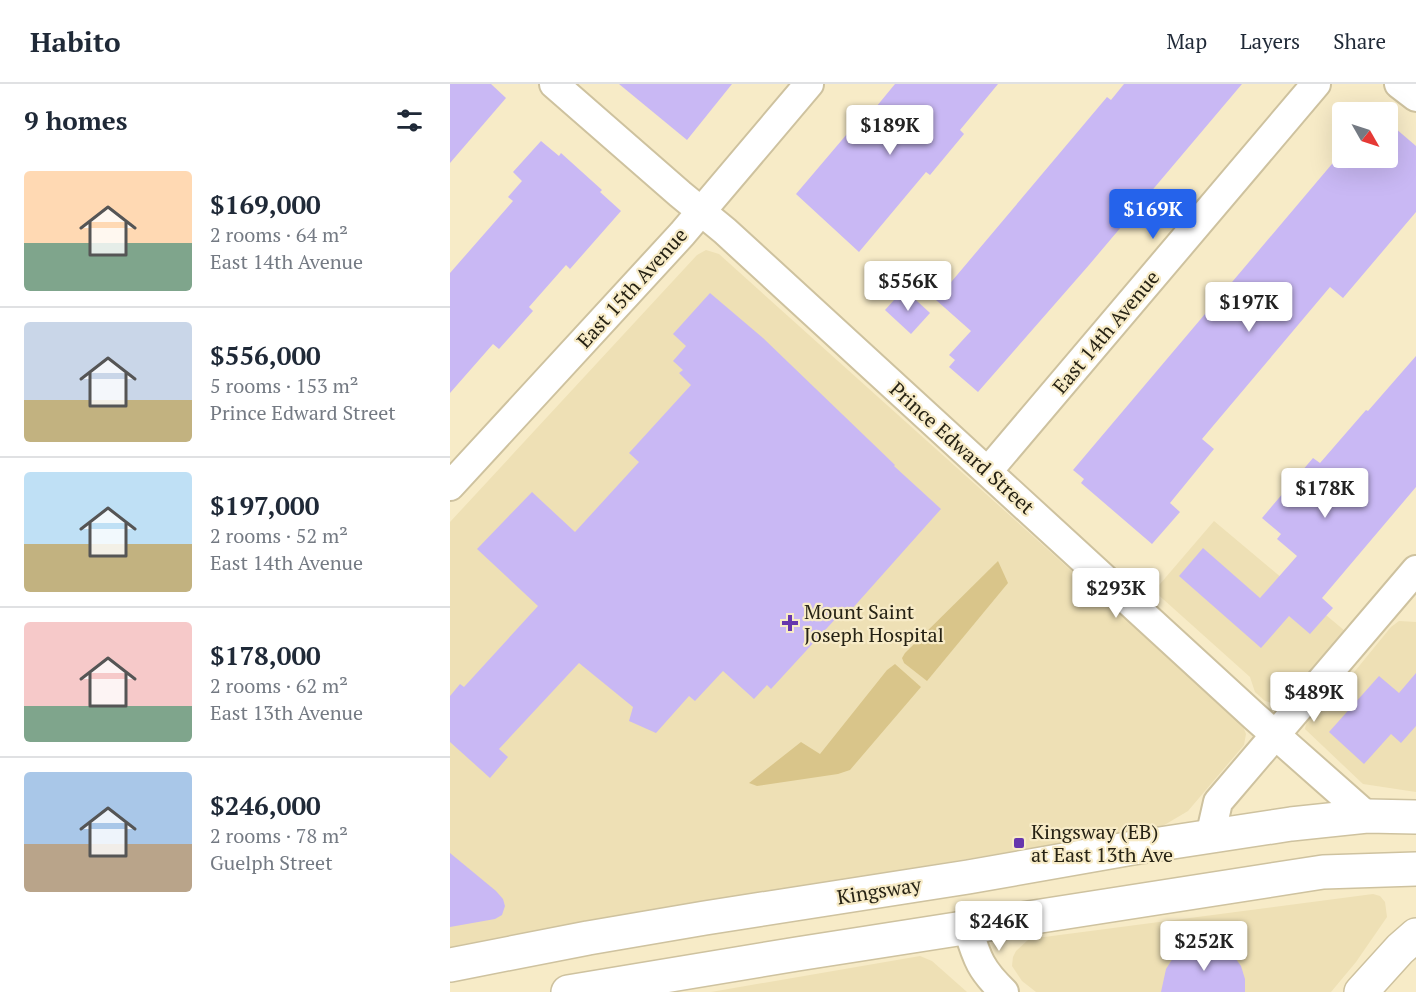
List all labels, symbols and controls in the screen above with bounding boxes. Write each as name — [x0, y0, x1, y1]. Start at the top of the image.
text: Habito — [30, 23, 121, 60]
text: Map — [1166, 27, 1207, 55]
text: Layers — [1240, 27, 1300, 55]
text: Share — [1333, 27, 1386, 55]
north arrow — [1332, 102, 1398, 168]
map controls — [1332, 102, 1398, 168]
text: 9 homes — [24, 103, 128, 137]
icon: filters — [393, 104, 426, 137]
pin: $189K — [848, 105, 932, 156]
text: $189K — [860, 111, 920, 138]
text: $169,000 — [210, 187, 321, 221]
pin: $169K — [1111, 189, 1195, 240]
icon: home — [72, 195, 144, 267]
text: $169K — [1123, 195, 1183, 222]
text: 2 rooms · 64 m² — [210, 221, 348, 248]
street label: East 15th Avenue — [570, 222, 693, 354]
text: East 14th Avenue — [210, 248, 363, 275]
pin: $556K — [866, 261, 950, 312]
street label: East 14th Avenue — [1046, 264, 1165, 399]
text: $556K — [878, 267, 938, 294]
pin: $197K — [1207, 282, 1291, 333]
text: $197K — [1219, 288, 1279, 315]
text: $556,000 — [210, 338, 321, 372]
icon: home — [72, 346, 144, 418]
text: 5 rooms · 153 m² — [210, 372, 358, 399]
street label: Prince Edward Street — [884, 375, 1041, 520]
text: Prince Edward Street — [210, 399, 396, 426]
pin: $178K — [1283, 468, 1367, 519]
text: $178K — [1295, 474, 1355, 501]
text: $197,000 — [210, 488, 319, 522]
icon: home — [72, 496, 144, 568]
text: 2 rooms · 52 m² — [210, 522, 348, 549]
text: East 14th Avenue — [210, 549, 363, 576]
pin: $293K — [1074, 568, 1158, 619]
text: $293K — [1086, 574, 1146, 601]
place label: Mount Saint Joseph Hospital — [804, 598, 944, 648]
marker: Mount Saint Joseph Hospital — [781, 614, 799, 632]
text: $178,000 — [210, 638, 321, 672]
icon: home — [72, 646, 144, 718]
text: 2 rooms · 62 m² — [210, 672, 348, 699]
pin: $489K — [1272, 672, 1356, 723]
text: $489K — [1284, 678, 1344, 705]
text: East 13th Avenue — [210, 699, 363, 726]
text: $246,000 — [210, 788, 321, 822]
icon: home — [72, 796, 144, 868]
place label: Kingsway (EB) at East 13th Ave — [1031, 818, 1173, 868]
text: 2 rooms · 78 m² — [210, 822, 348, 849]
marker: Kingsway (EB) at East 13th Ave — [1012, 836, 1026, 850]
text: Guelph Street — [210, 849, 333, 876]
street label: Kingsway — [835, 870, 924, 910]
pin: $246K — [957, 901, 1041, 952]
text: $246K — [969, 907, 1029, 934]
pin: $252K — [1162, 921, 1246, 972]
text: $252K — [1174, 927, 1234, 954]

